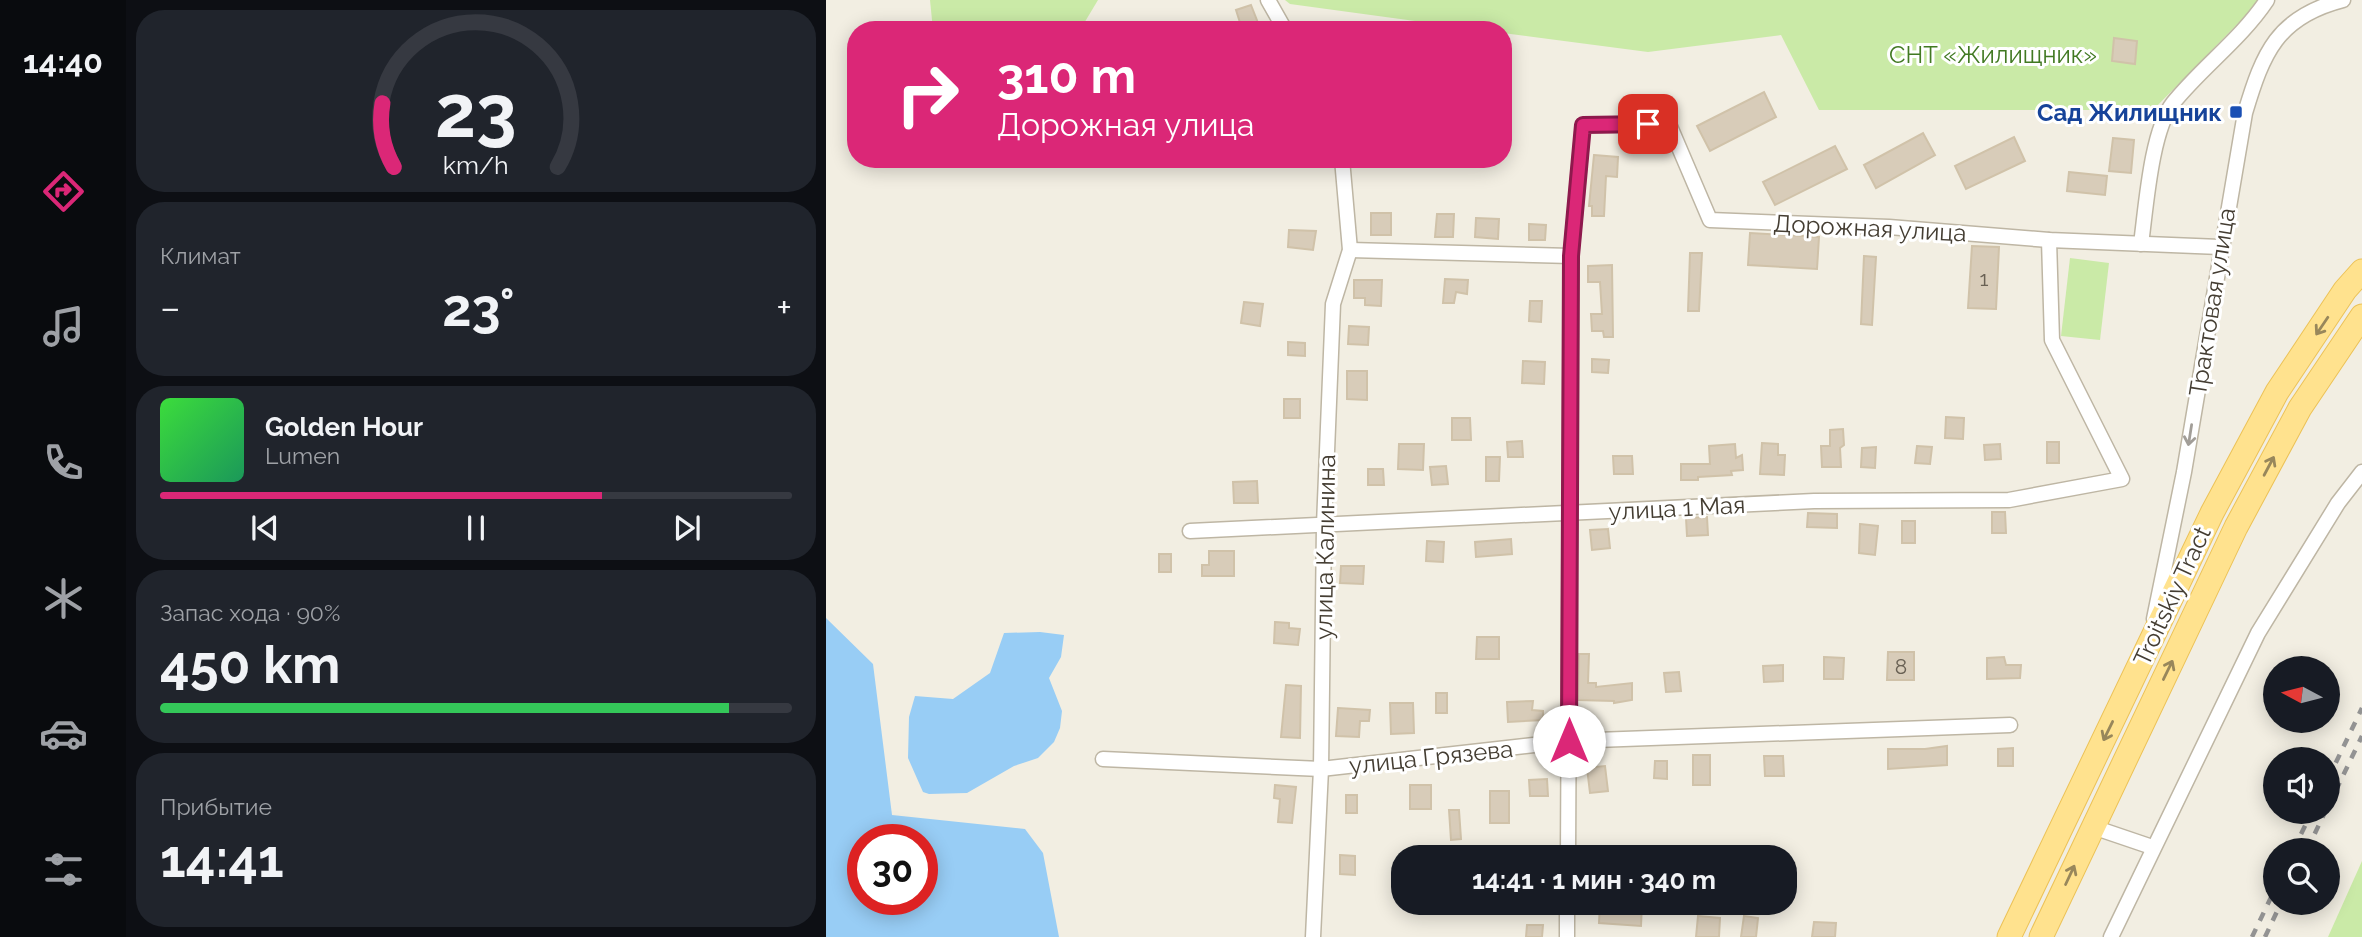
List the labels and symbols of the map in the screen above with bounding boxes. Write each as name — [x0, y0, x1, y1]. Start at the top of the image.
park label: СНТ «Жилищник» — [1889, 40, 2097, 69]
pin — [1618, 94, 1678, 154]
place label: Сад Жилищник — [2037, 98, 2222, 127]
marker: Сад Жилищник — [2228, 104, 2244, 120]
street label: Трактовая улица — [2183, 206, 2241, 398]
street label: Дорожная улица — [1773, 208, 1967, 248]
house number: 1 — [1980, 266, 1989, 291]
one-way arrow — [2314, 315, 2328, 335]
one-way arrow — [2183, 424, 2196, 446]
street label: улица Калинина — [1309, 454, 1341, 640]
one-way arrow — [2263, 456, 2276, 477]
street label: улица 1 Мая — [1608, 490, 1746, 526]
street label: Troitskiy Tract — [2127, 522, 2217, 670]
house number: 8 — [1895, 654, 1907, 679]
north arrow — [2263, 656, 2340, 733]
one-way arrow — [2162, 660, 2176, 681]
position arrow — [1532, 704, 1606, 778]
one-way arrow — [2100, 720, 2114, 741]
street label: улица Грязева — [1348, 734, 1514, 780]
speed limit sign: 30 — [847, 824, 938, 915]
one-way arrow — [2064, 865, 2077, 886]

